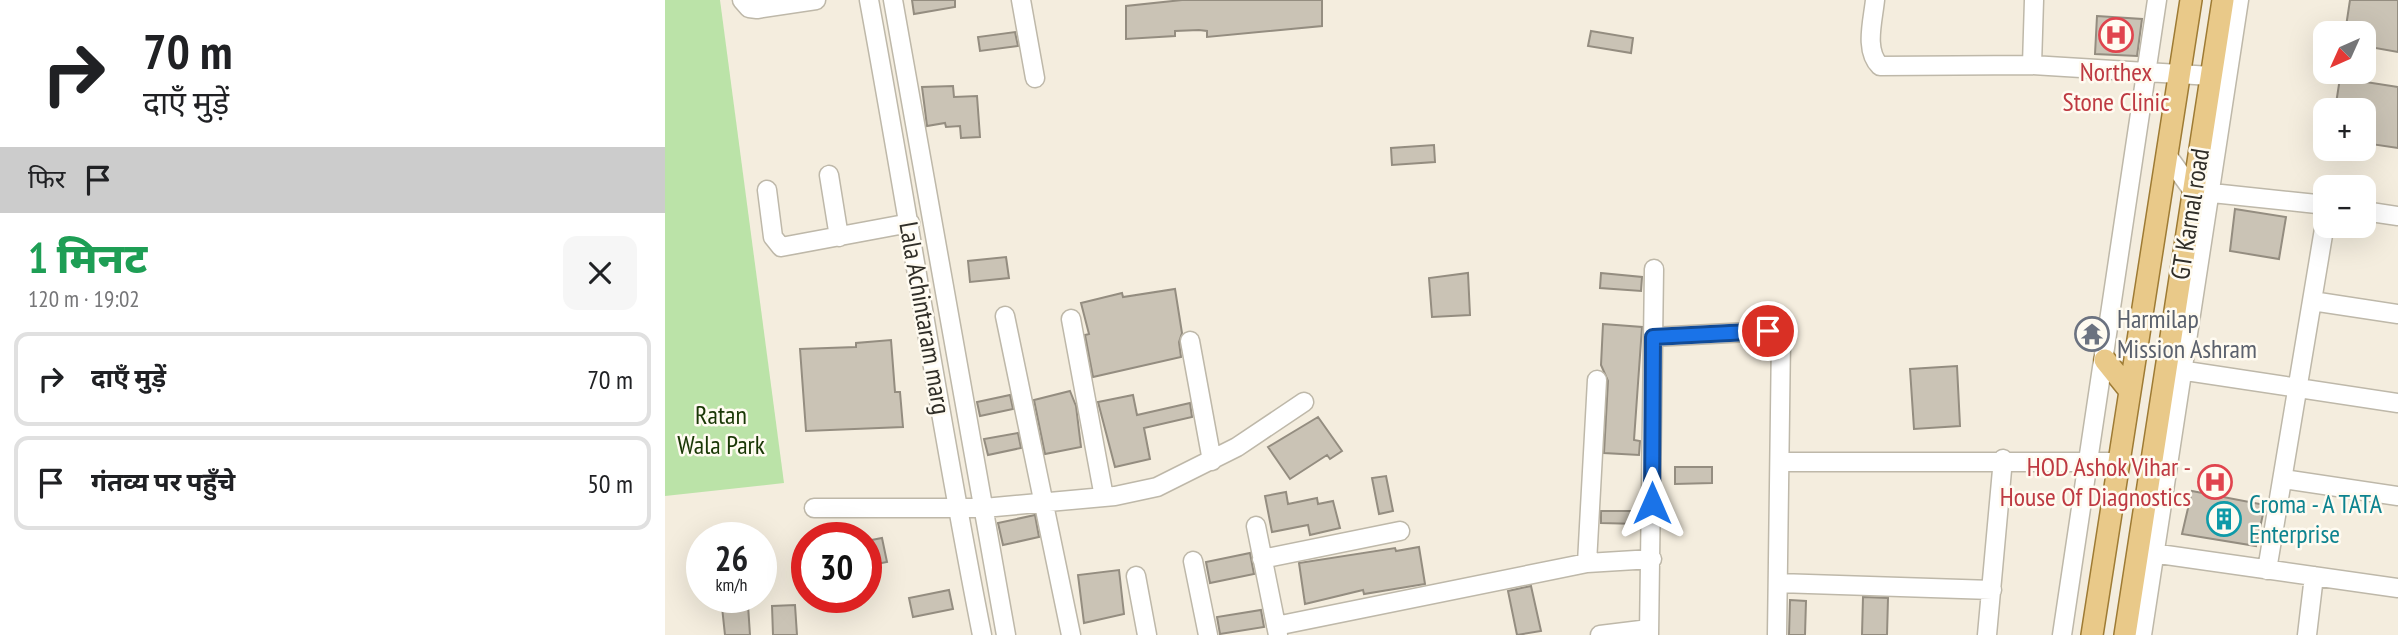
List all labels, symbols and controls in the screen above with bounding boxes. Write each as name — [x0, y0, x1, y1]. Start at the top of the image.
hospital icon: Northex Stone Clinic — [2097, 16, 2135, 54]
text: 70 m — [143, 19, 232, 83]
north arrow — [2313, 21, 2377, 84]
map controls — [2313, 21, 2376, 238]
icon: right — [28, 28, 119, 119]
place label: Northex Stone Clinic — [2063, 55, 2169, 118]
text: दाएँ मुड़ें — [143, 81, 229, 123]
button: + — [2313, 98, 2376, 161]
street label: GT Karnal road — [2163, 146, 2216, 282]
icon: arrive — [79, 161, 117, 199]
text: फिर — [28, 162, 65, 195]
button: − — [2313, 175, 2376, 238]
street label: Lala Achintaram marg — [892, 219, 959, 417]
text: 1 मिनट — [28, 230, 147, 285]
button: close — [563, 236, 637, 310]
text: 120 m · 19:02 — [28, 284, 140, 313]
pin — [1738, 301, 1798, 361]
place label: Harmilap Mission Ashram — [2117, 302, 2257, 365]
icon: arrive — [1749, 312, 1787, 350]
temple icon: Harmilap Mission Ashram — [2073, 315, 2111, 353]
icon: right — [32, 360, 70, 398]
text: दाएँ मुड़ें — [91, 361, 166, 394]
text: 70 m — [587, 363, 633, 396]
park label: Ratan Wala Park — [677, 398, 765, 461]
place label: HOD Ashok Vihar - House Of Diagnostics — [2000, 450, 2191, 513]
hospital icon: HOD Ashok Vihar - House Of Diagnostics — [2196, 463, 2234, 501]
icon: arrive — [32, 464, 70, 502]
text: गंतव्य पर पहुँचे — [91, 465, 235, 498]
position arrow — [1615, 466, 1689, 540]
text: 50 m — [587, 467, 633, 500]
place label: Croma - A TATA Enterprise — [2249, 487, 2383, 550]
building icon: Croma - A TATA Enterprise — [2205, 500, 2243, 538]
speed limit sign: 30 — [791, 522, 882, 613]
text: 26 — [715, 535, 748, 581]
text: km/h — [716, 573, 747, 596]

